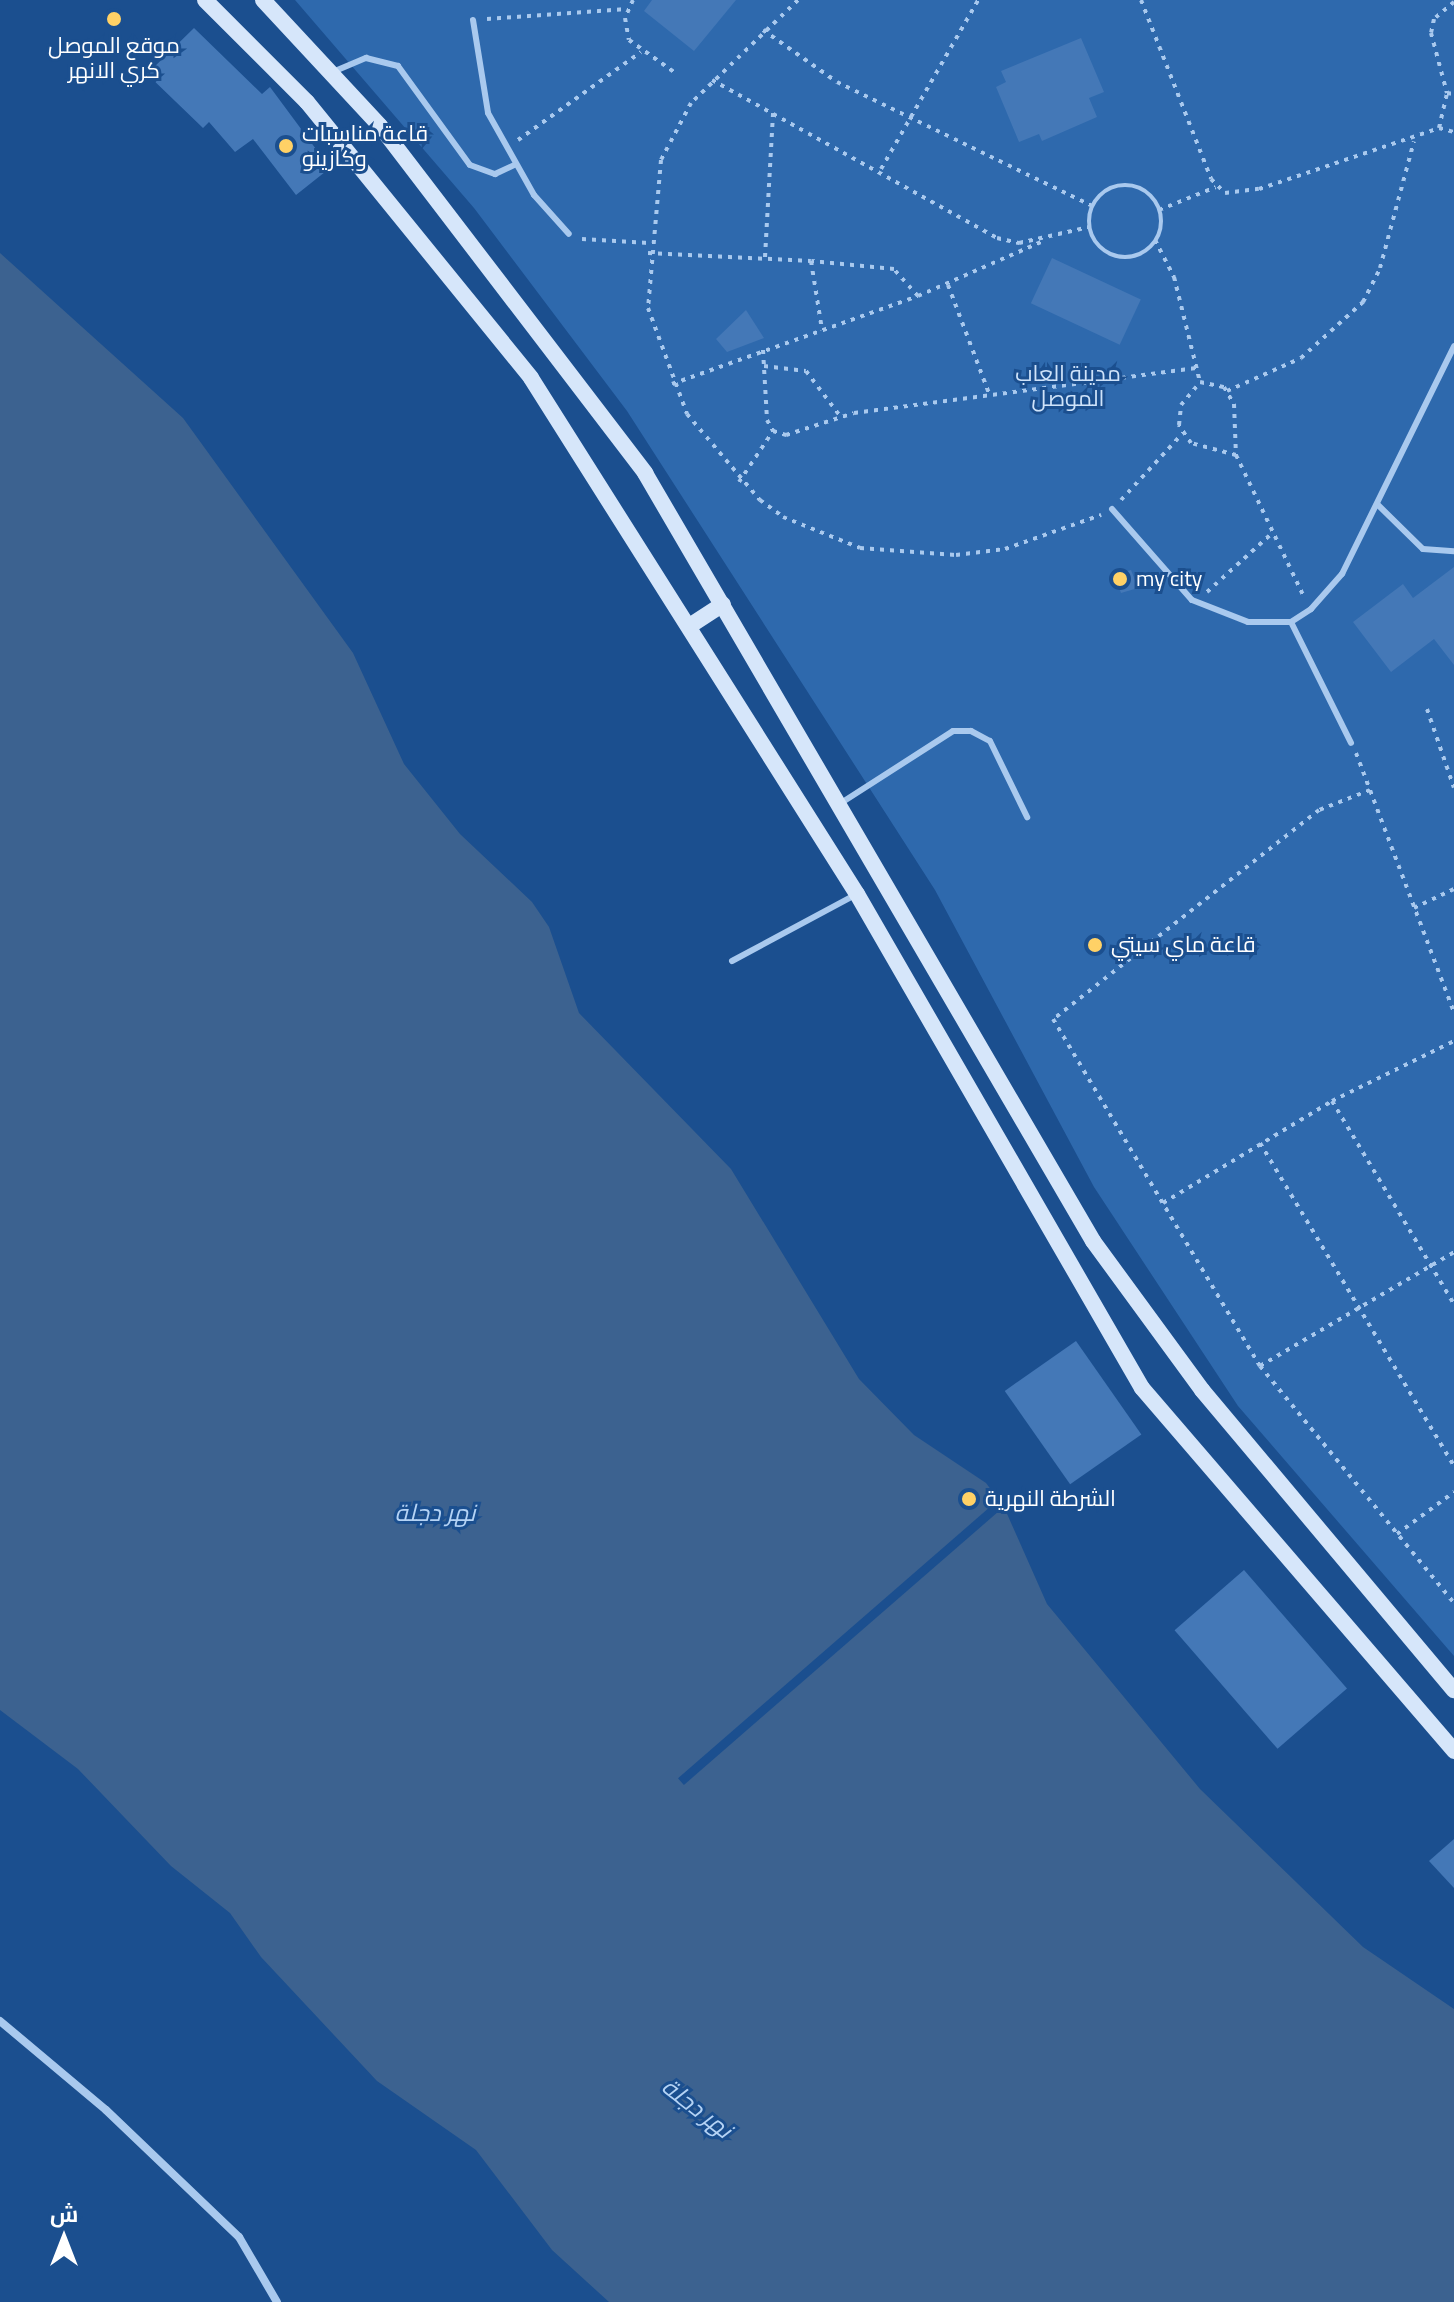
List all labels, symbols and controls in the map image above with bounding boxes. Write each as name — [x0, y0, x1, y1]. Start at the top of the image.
marker: موقع الموصل كري الانهر — [105, 10, 123, 28]
place label: موقع الموصل كري الانهر — [48, 32, 180, 84]
place label: قاعة مناسبات وكازينو — [302, 120, 428, 172]
marker: قاعة مناسبات وكازينو — [277, 137, 295, 155]
park label: مدينة العاب الموصل — [1015, 360, 1121, 412]
place label: my city — [1136, 566, 1202, 592]
marker: my city — [1111, 570, 1129, 588]
place label: قاعة ماي سيتي — [1111, 932, 1256, 958]
marker: قاعة ماي سيتي — [1086, 936, 1104, 954]
place label: الشرطة النهرية — [985, 1486, 1116, 1512]
marker: الشرطة النهرية — [960, 1490, 978, 1508]
water label: نهر دجلة — [395, 1499, 475, 1527]
water label: نهر دجلة — [656, 2072, 738, 2144]
text: ش — [50, 2197, 78, 2231]
north arrow — [24, 2198, 104, 2278]

